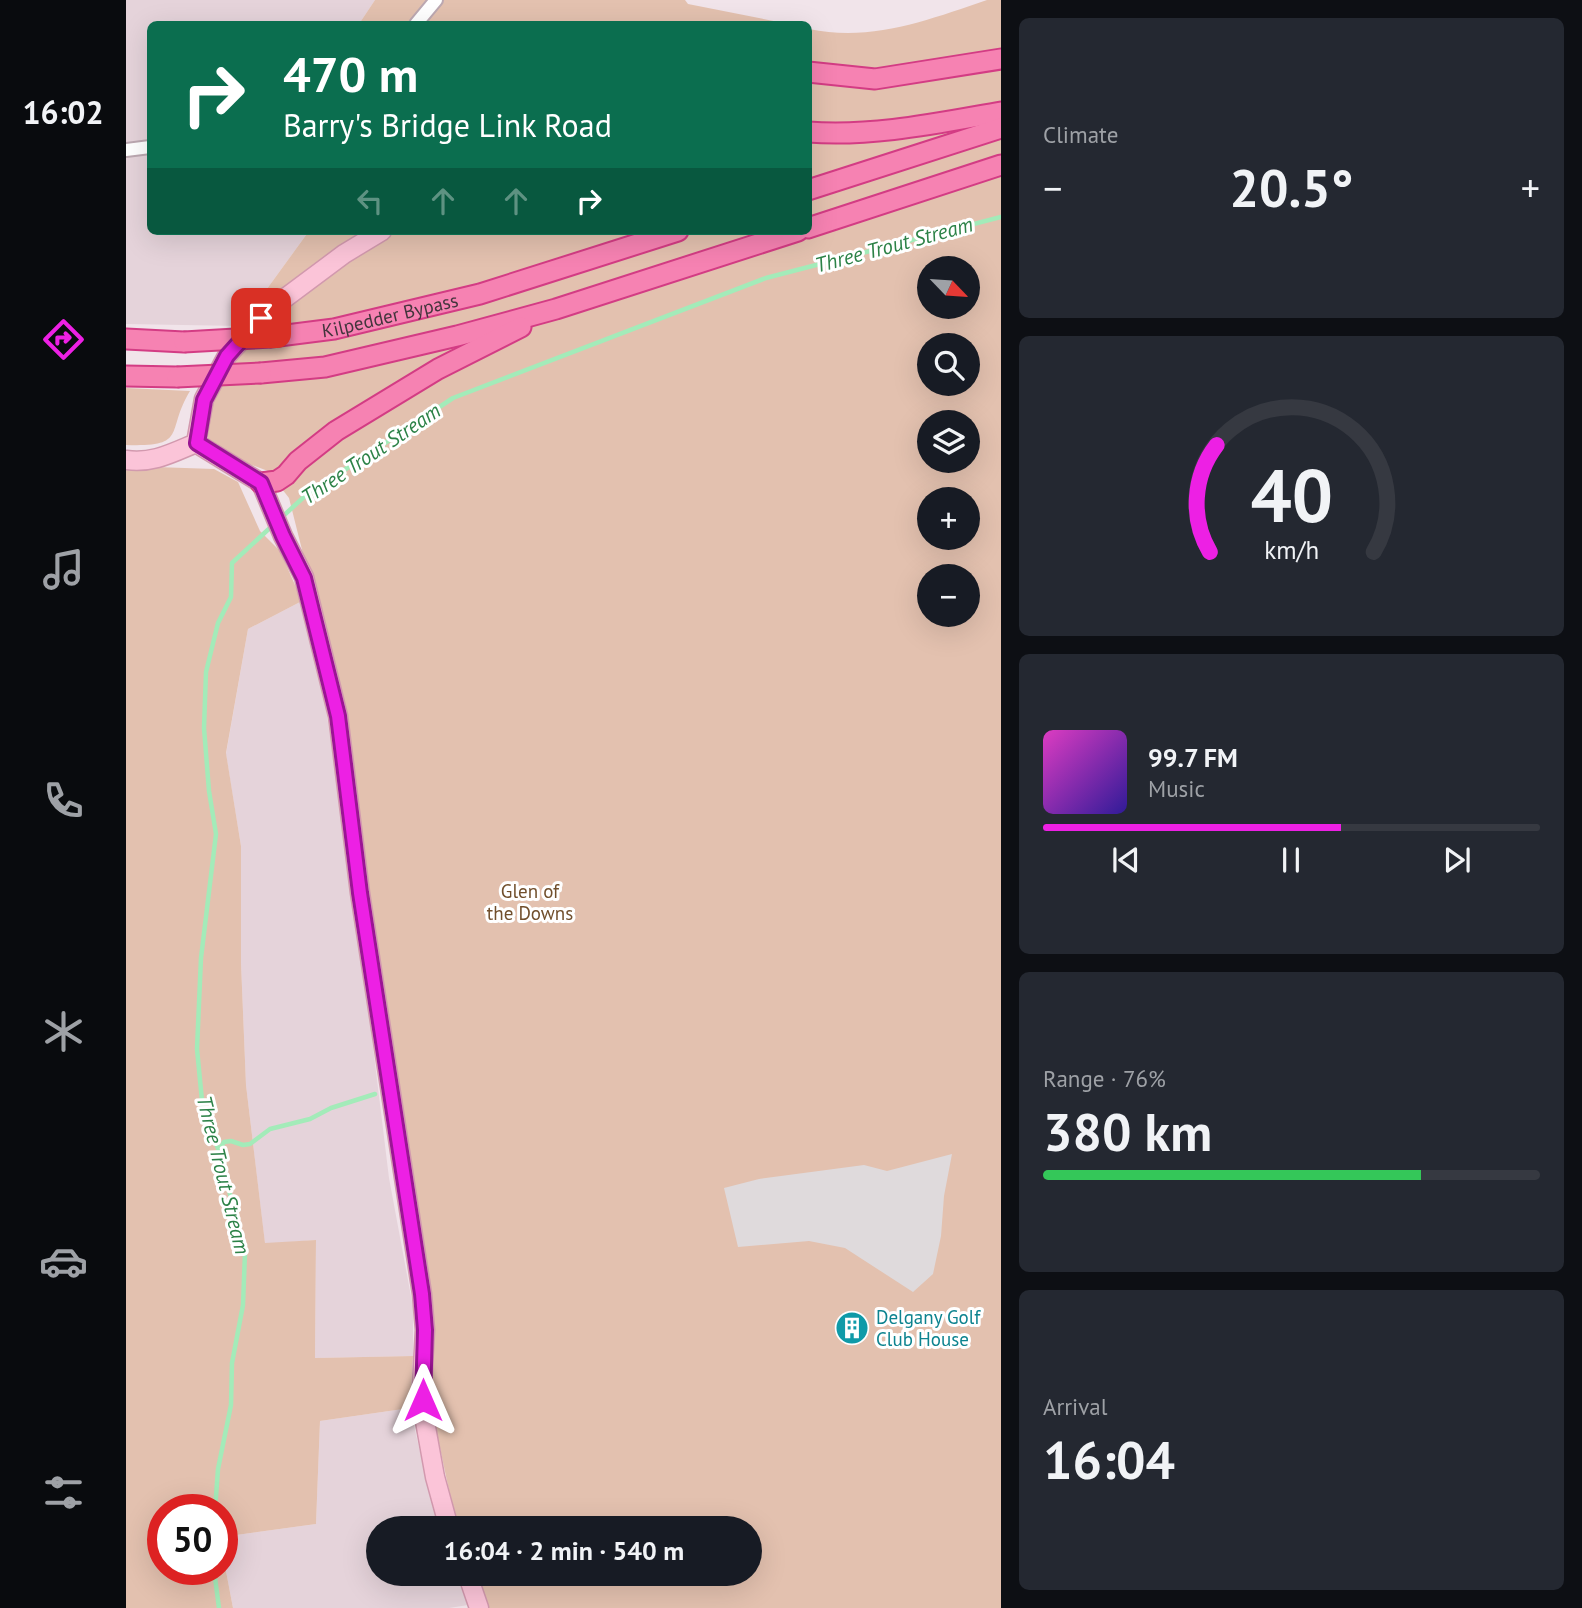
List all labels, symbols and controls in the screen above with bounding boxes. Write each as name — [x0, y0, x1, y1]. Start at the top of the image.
text: 470 m — [283, 42, 418, 106]
icon: right — [168, 49, 259, 140]
text: 16:02 — [22, 91, 104, 133]
text: Barry's Bridge Link Road — [283, 104, 612, 146]
text: Climate — [1043, 120, 1118, 149]
text: 20.5° — [1230, 154, 1353, 221]
text: − — [1043, 163, 1062, 212]
text: + — [1521, 163, 1540, 212]
icon: left — [351, 182, 389, 220]
icon: ahead — [424, 182, 462, 220]
icon: ahead — [497, 182, 535, 220]
icon: right — [570, 182, 608, 220]
water label: Three Trout Stream — [812, 210, 976, 279]
north arrow — [917, 256, 980, 318]
map controls — [917, 256, 980, 627]
pin — [231, 288, 291, 348]
street label: Kilpedder Bypass — [320, 288, 461, 342]
icon: arrive — [242, 299, 280, 337]
icon: directions — [39, 315, 88, 364]
button: search — [917, 333, 980, 396]
water label: Three Trout Stream — [296, 397, 446, 510]
button: layers — [917, 410, 980, 473]
text: 40 — [1250, 448, 1333, 542]
button: + — [917, 487, 980, 550]
text: km/h — [1264, 534, 1319, 566]
icon: music — [39, 545, 88, 594]
button: − — [917, 564, 980, 627]
text: 99.7 FM — [1148, 741, 1238, 774]
text: Music — [1148, 774, 1205, 803]
icon: phone — [39, 776, 88, 825]
icon: previous — [1107, 841, 1145, 879]
icon: pause — [1272, 841, 1310, 879]
icon: next — [1438, 841, 1476, 879]
park label: Glen of the Downs — [487, 879, 573, 925]
icon: climate — [39, 1007, 88, 1056]
text: Range · 76% — [1043, 1064, 1166, 1093]
water label: Three Trout Stream — [191, 1093, 256, 1257]
text: 380 km — [1043, 1098, 1212, 1165]
icon: car — [39, 1237, 88, 1286]
place label: Delgany Golf Club House — [876, 1305, 981, 1351]
building icon: Delgany Golf Club House — [833, 1309, 871, 1347]
position arrow — [386, 1363, 460, 1437]
text: Arrival — [1043, 1392, 1107, 1421]
text: 16:04 — [1043, 1426, 1175, 1493]
icon: filters — [39, 1468, 88, 1517]
speed limit sign: 50 — [147, 1494, 238, 1585]
text: 16:04 · 2 min · 540 m — [444, 1534, 684, 1567]

